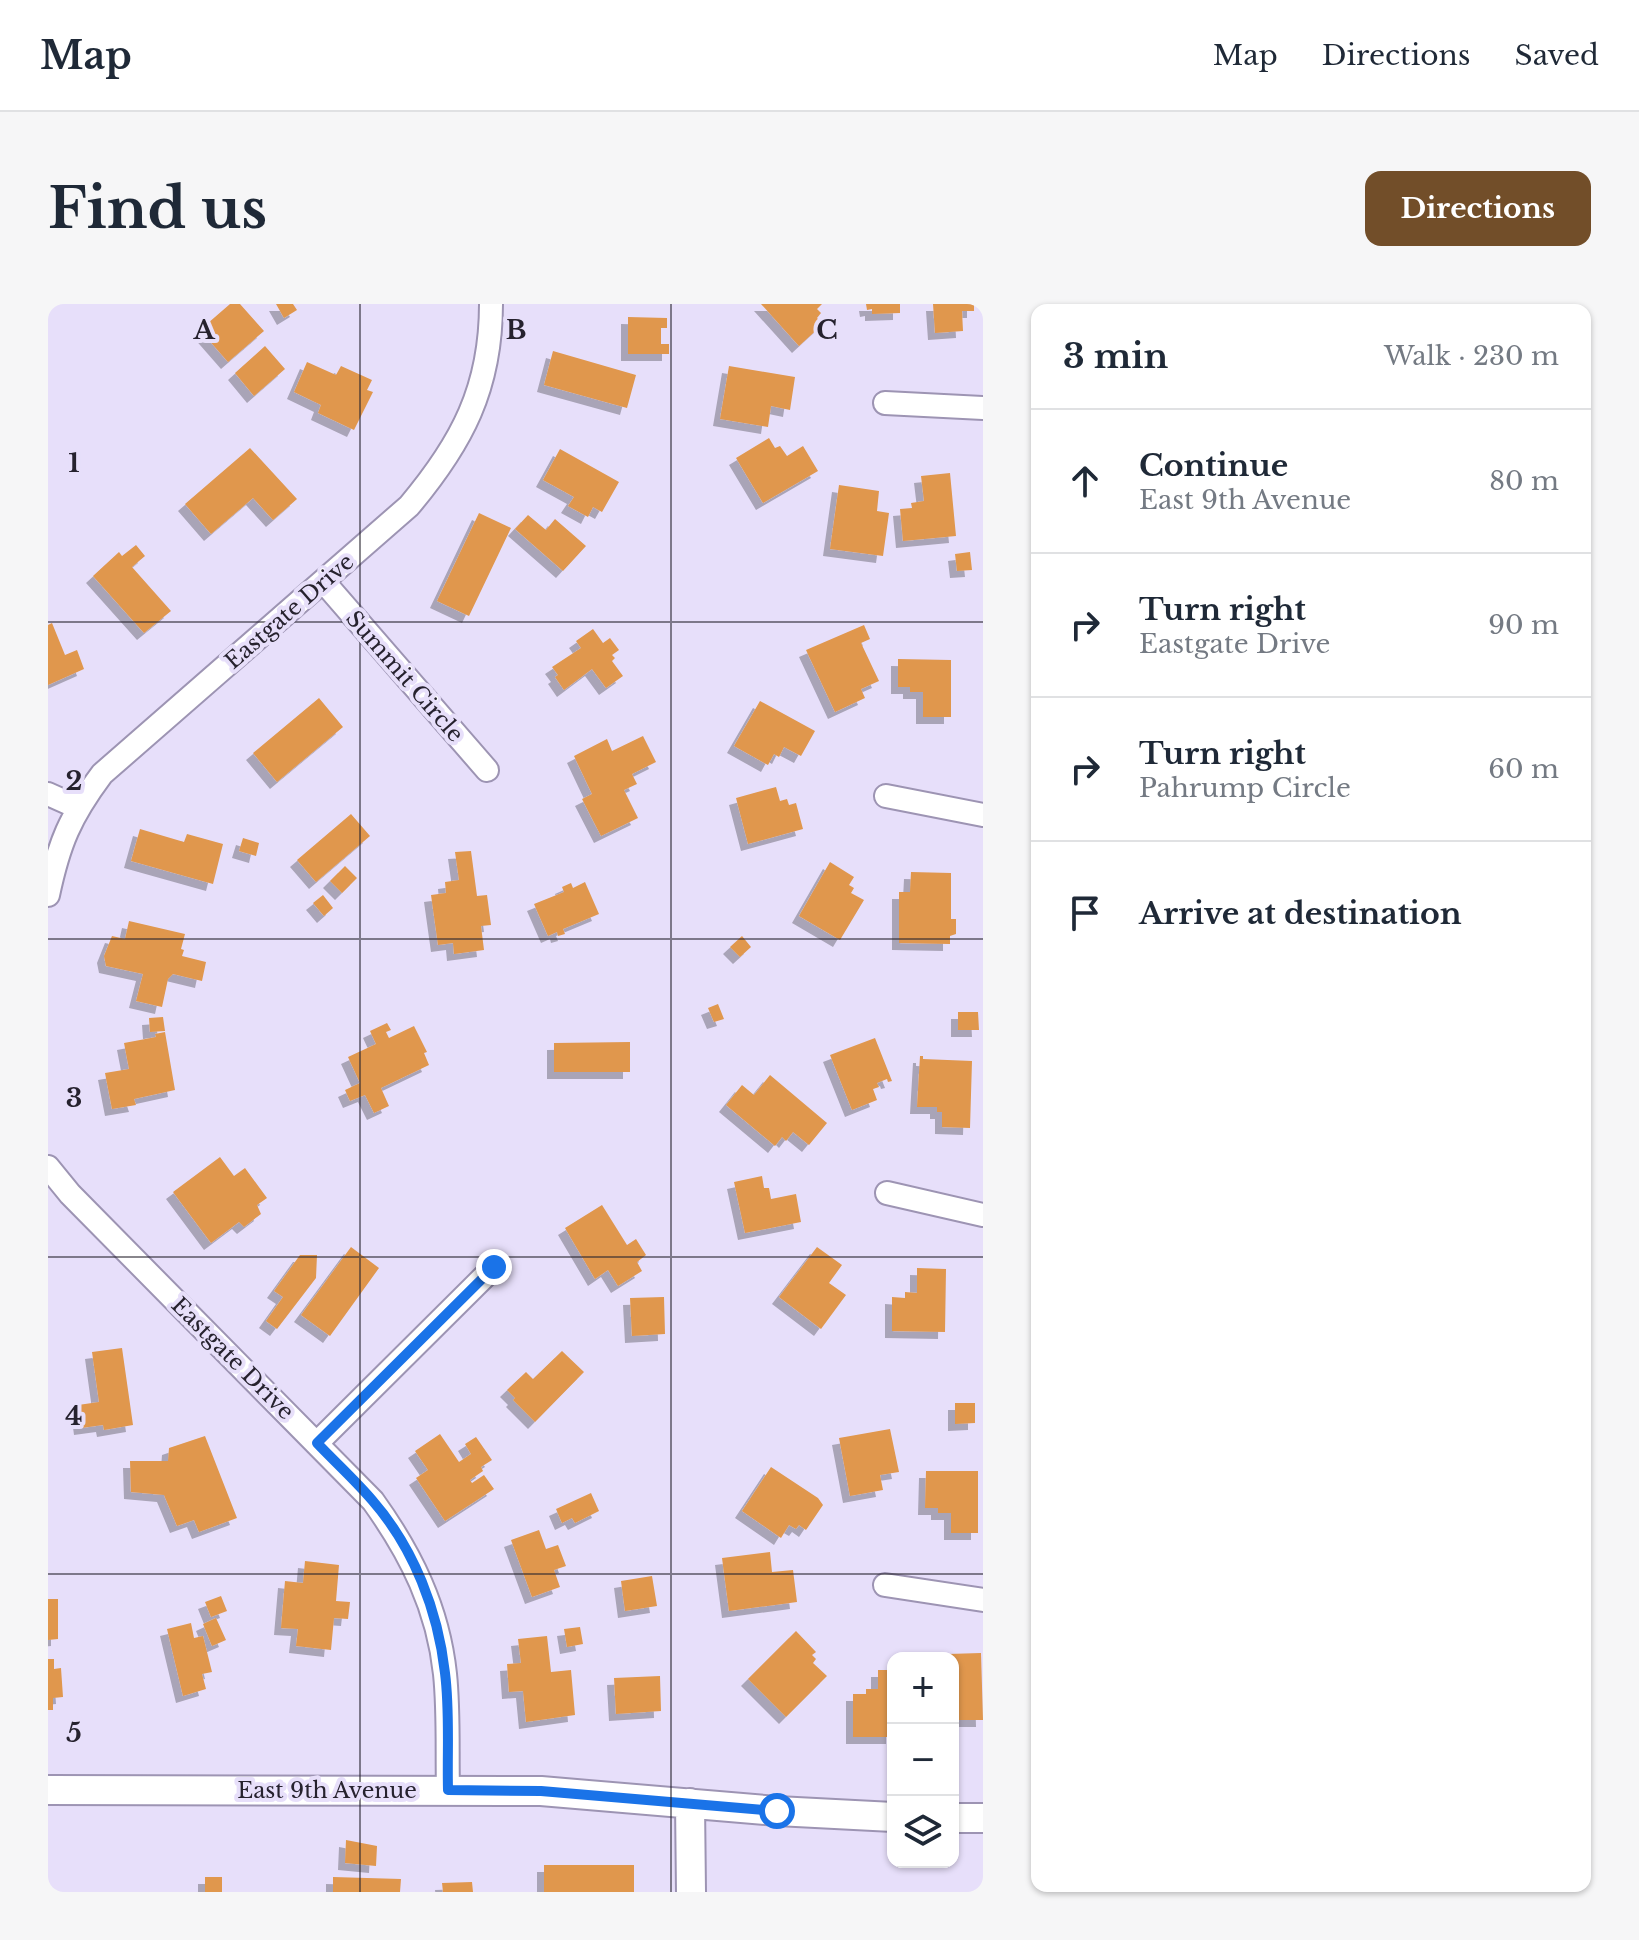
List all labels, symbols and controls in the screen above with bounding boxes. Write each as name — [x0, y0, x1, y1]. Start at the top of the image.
text: Map — [40, 32, 132, 79]
text: Map — [1213, 38, 1278, 73]
text: Directions — [1322, 38, 1471, 73]
text: Saved — [1515, 38, 1599, 73]
button: Directions — [1365, 171, 1591, 246]
text: Find us — [48, 174, 267, 243]
text: A — [192, 314, 215, 346]
text: B — [506, 314, 526, 346]
text: C — [816, 314, 838, 346]
text: 3 min — [1063, 335, 1168, 377]
text: Walk · 230 m — [1384, 340, 1559, 372]
text: 1 — [68, 447, 80, 479]
text: Continue — [1139, 447, 1288, 484]
icon: ahead — [1063, 459, 1107, 503]
text: 80 m — [1489, 465, 1559, 497]
text: East 9th Avenue — [1139, 484, 1351, 516]
street label: Eastgate Drive — [219, 548, 359, 675]
text: Turn right — [1139, 591, 1306, 628]
icon: right — [1063, 603, 1107, 647]
street label: Summit Circle — [340, 605, 469, 748]
text: 90 m — [1488, 609, 1559, 641]
text: Eastgate Drive — [1139, 628, 1330, 660]
text: Turn right — [1139, 735, 1306, 772]
icon: right — [1063, 747, 1107, 791]
text: 60 m — [1488, 753, 1559, 785]
text: 2 — [66, 765, 82, 797]
text: Pahrump Circle — [1139, 772, 1351, 804]
icon: arrive — [1063, 891, 1107, 935]
text: Arrive at destination — [1139, 895, 1462, 932]
text: 3 — [66, 1082, 82, 1114]
route end — [476, 1249, 512, 1285]
street label: Eastgate Drive — [166, 1292, 299, 1425]
text: 4 — [65, 1400, 83, 1432]
map controls — [887, 1652, 959, 1868]
button: + — [887, 1652, 959, 1724]
text: 5 — [66, 1717, 82, 1749]
button: − — [887, 1724, 959, 1796]
street label: East 9th Avenue — [237, 1777, 417, 1804]
route start — [759, 1793, 795, 1829]
button: layers — [887, 1796, 959, 1868]

